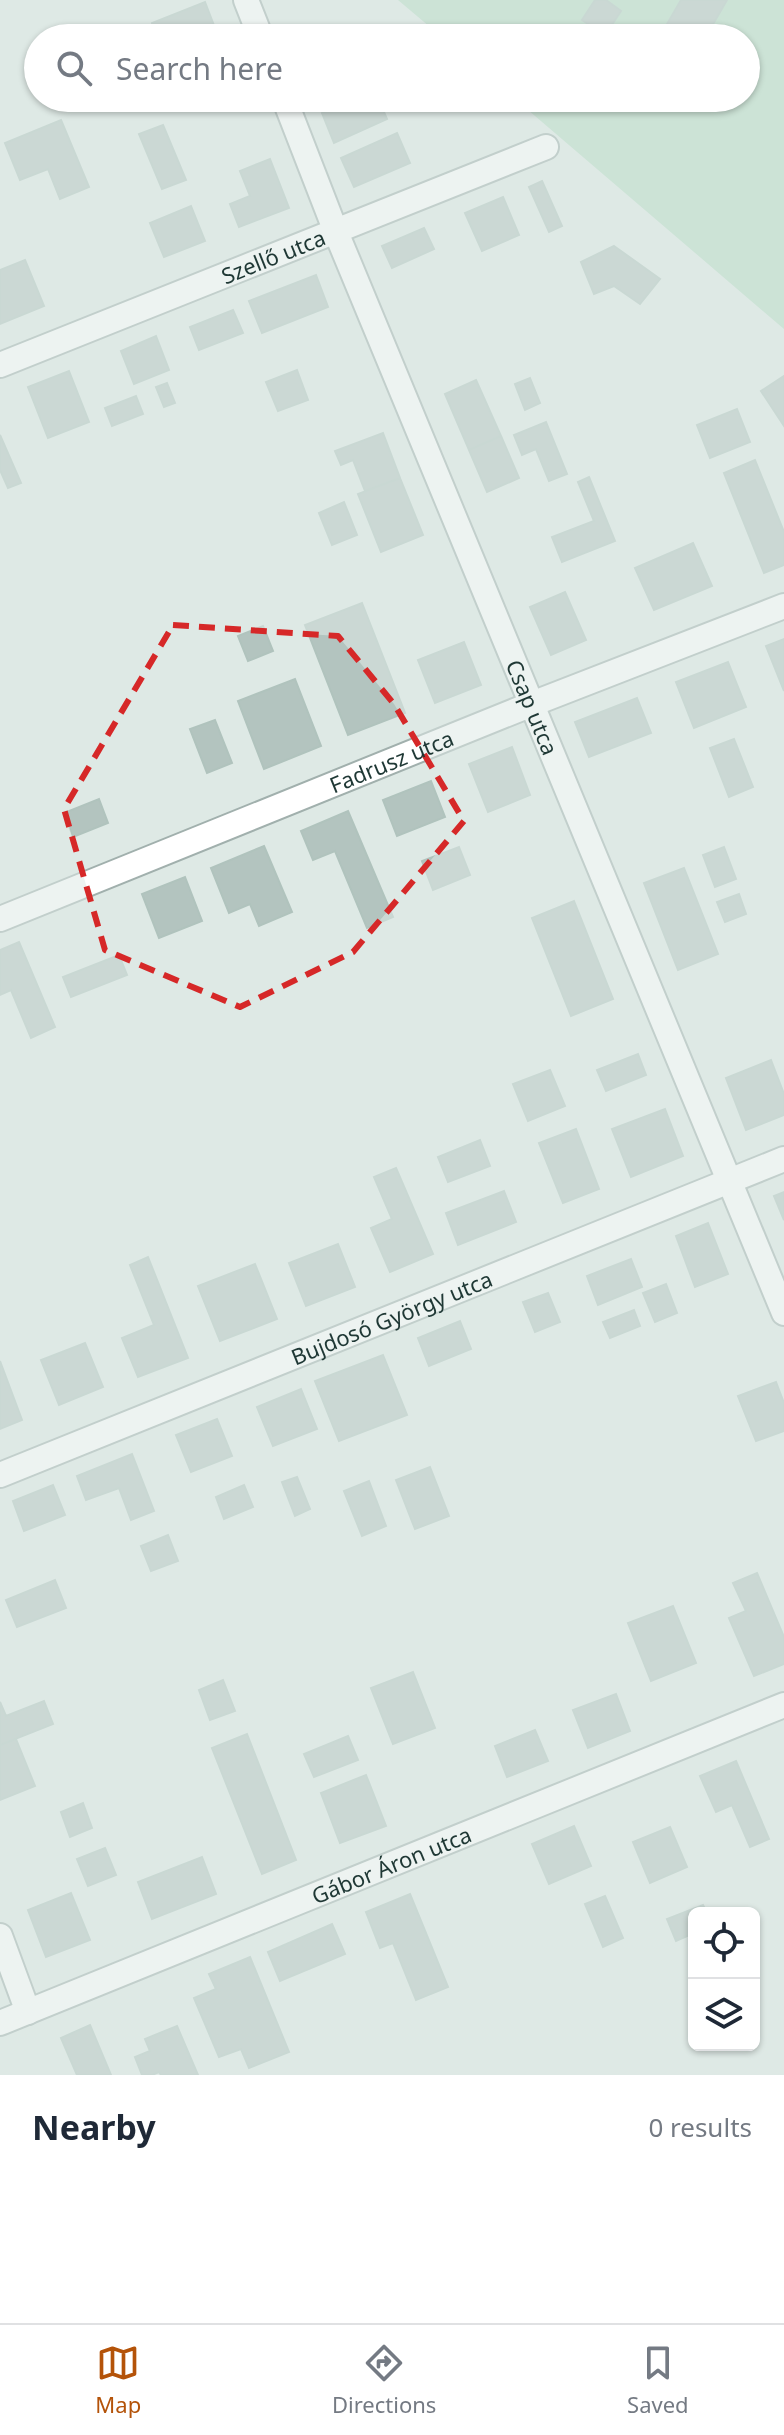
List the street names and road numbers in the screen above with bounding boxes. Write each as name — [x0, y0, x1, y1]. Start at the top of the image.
street label: Szellő utca — [217, 222, 330, 290]
street label: Csap utca — [500, 655, 566, 759]
street label: Fadrusz utca — [325, 722, 458, 799]
street label: Bujdosó György utca — [286, 1263, 496, 1371]
street label: Gábor Áron utca — [307, 1819, 475, 1910]

